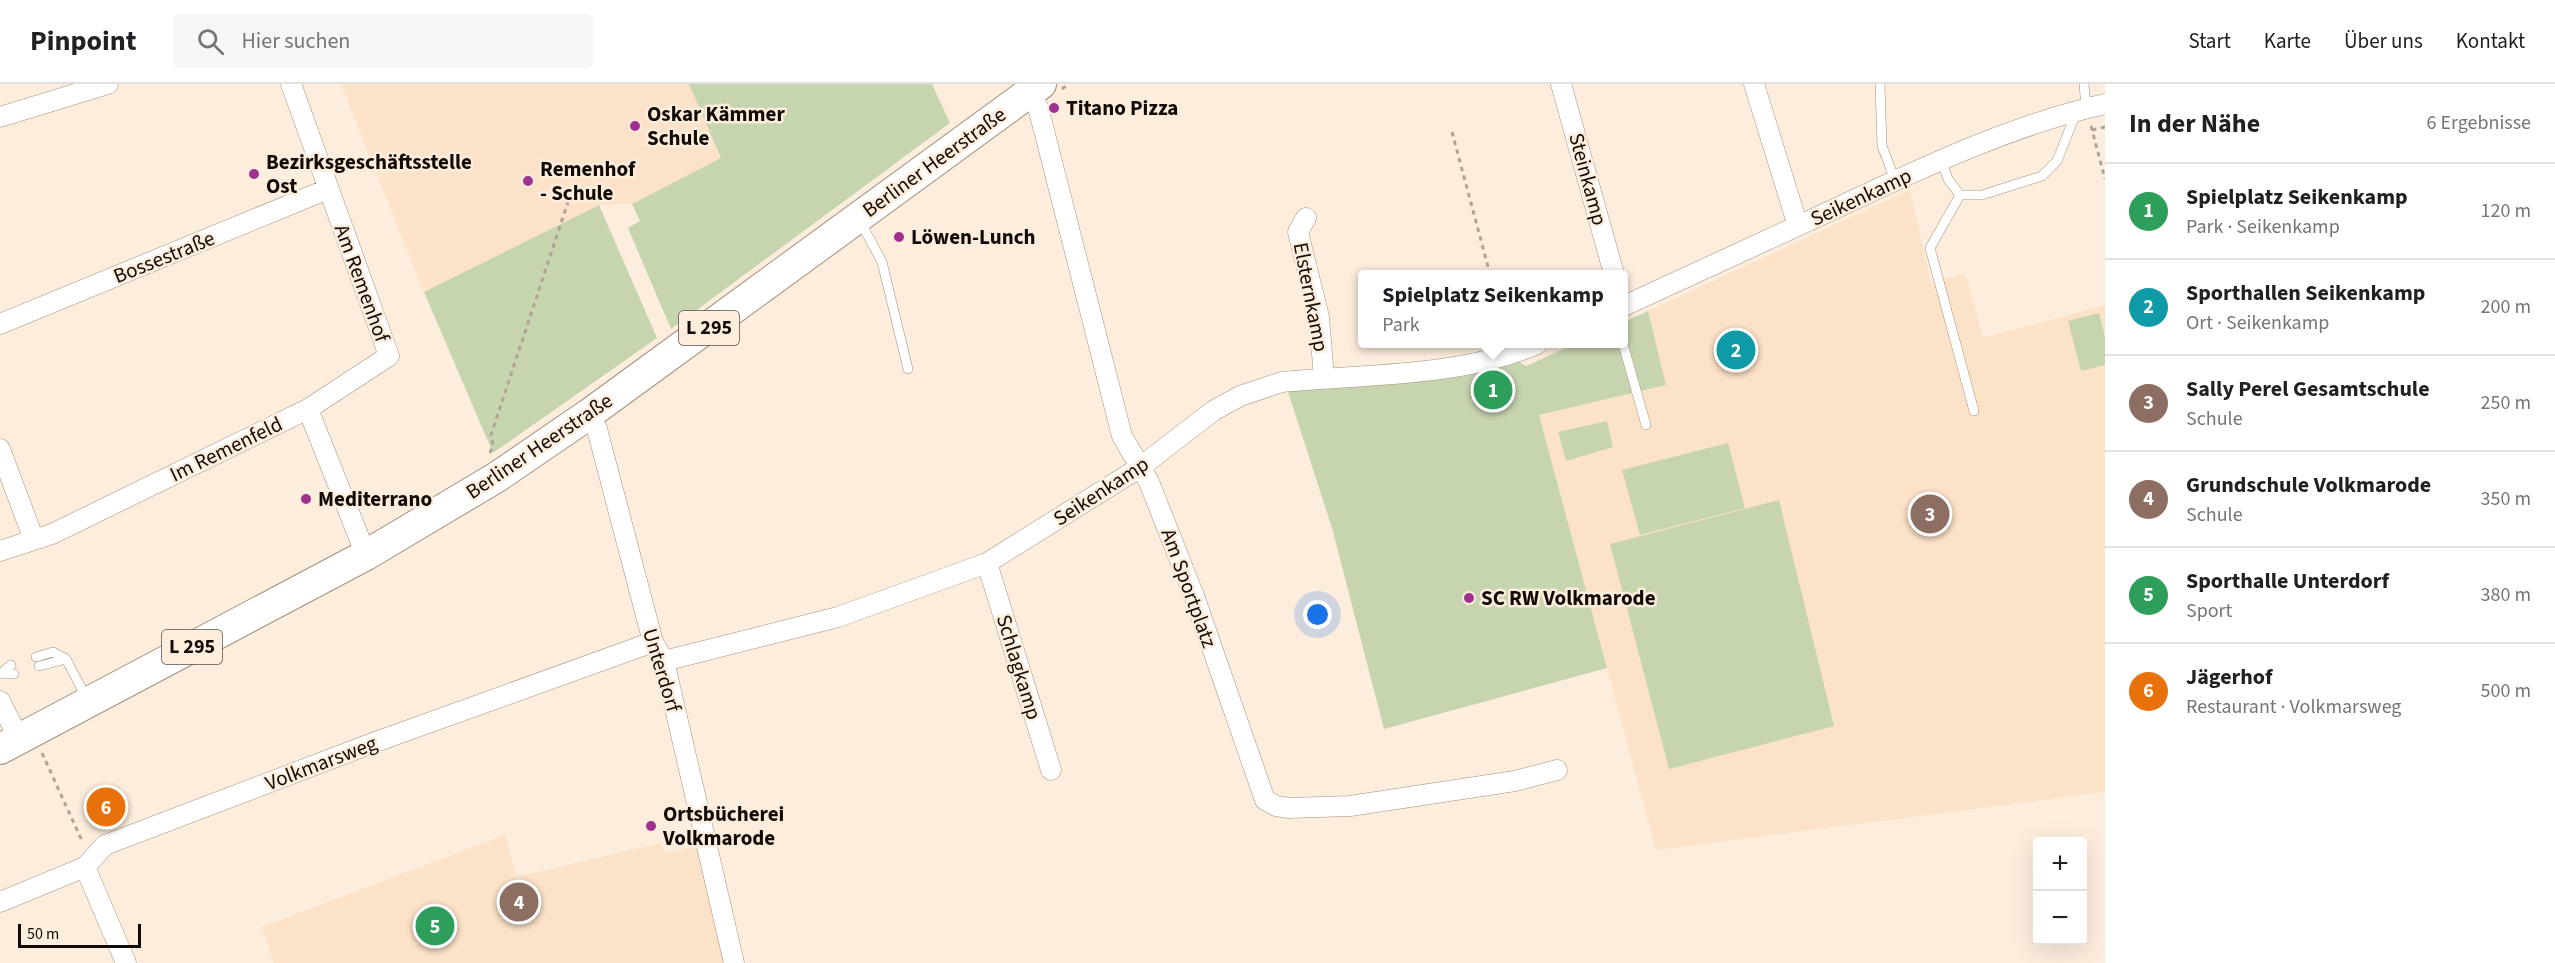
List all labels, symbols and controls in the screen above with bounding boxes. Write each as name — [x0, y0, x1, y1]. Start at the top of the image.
search box — [173, 14, 593, 68]
text: Pinpoint — [30, 21, 137, 61]
icon: search — [194, 25, 227, 58]
text: Hier suchen — [242, 25, 350, 57]
text: Start — [2188, 26, 2231, 56]
text: Karte — [2264, 26, 2311, 56]
text: Über uns — [2344, 26, 2423, 56]
text: Kontakt — [2456, 26, 2525, 56]
place label: Titano Pizza — [1066, 93, 1178, 123]
place label: Oskar Kämmer Schule — [647, 99, 785, 153]
street label: Berliner Heerstraße — [856, 100, 1012, 224]
marker: Titano Pizza — [1047, 101, 1061, 115]
text: In der Nähe — [2129, 105, 2260, 142]
text: 6 Ergebnisse — [2426, 109, 2531, 137]
marker: Oskar Kämmer Schule — [628, 119, 642, 133]
street label: Steinkamp — [1561, 130, 1615, 228]
place label: Bezirksgeschäftsstelle Ost — [266, 147, 472, 201]
place label: Remenhof - Schule — [540, 154, 636, 208]
street label: Seikenkamp — [1805, 160, 1917, 234]
marker: Bezirksgeschäftsstelle Ost — [247, 167, 261, 181]
marker: Remenhof - Schule — [521, 174, 535, 188]
text: Spielplatz Seikenkamp — [2186, 181, 2408, 213]
text: 1 — [2143, 197, 2154, 225]
text: 120 m — [2481, 197, 2531, 225]
text: Park · Seikenkamp — [2186, 213, 2340, 241]
street label: Am Remenhof — [327, 220, 397, 347]
place label: Löwen-Lunch — [911, 222, 1035, 252]
street label: Bossestraße — [109, 223, 219, 291]
marker: Löwen-Lunch — [892, 230, 906, 244]
street label: Elsternkamp — [1286, 240, 1336, 354]
popup — [1358, 270, 1628, 348]
text: Sporthallen Seikenkamp — [2186, 277, 2425, 309]
text: Spielplatz Seikenkamp — [1382, 279, 1604, 311]
text: 2 — [2143, 293, 2154, 321]
text: 200 m — [2481, 293, 2531, 321]
text: Ort · Seikenkamp — [2186, 309, 2329, 337]
road number: L 295 — [679, 311, 739, 345]
text: Park — [1382, 311, 1420, 339]
pin: 2 — [1716, 328, 1756, 372]
pin: 1 — [1474, 368, 1512, 412]
text: Sally Perel Gesamtschule — [2186, 373, 2430, 405]
street label: Berliner Heerstraße — [460, 386, 618, 506]
text: 3 — [2143, 389, 2154, 417]
text: 250 m — [2481, 389, 2531, 417]
text: Schule — [2186, 405, 2243, 433]
street label: Im Remenfeld — [165, 409, 287, 489]
street label: Seikenkamp — [1047, 449, 1155, 533]
text: Grundschule Volkmarode — [2186, 469, 2431, 501]
place label: Mediterrano — [318, 484, 432, 514]
text: 4 — [2143, 485, 2154, 513]
text: 350 m — [2481, 485, 2531, 513]
marker: Mediterrano — [299, 492, 313, 506]
pin: 3 — [1910, 492, 1950, 536]
text: Schule — [2186, 501, 2243, 529]
street label: Am Sportplatz — [1154, 524, 1224, 652]
text: Sporthalle Unterdorf — [2186, 565, 2389, 597]
text: 5 — [2143, 581, 2154, 609]
text: 380 m — [2481, 581, 2531, 609]
place label: SC RW Volkmarode — [1481, 583, 1656, 613]
marker: SC RW Volkmarode — [1462, 591, 1476, 605]
text: Sport — [2186, 597, 2232, 625]
your location — [1303, 600, 1332, 629]
street label: Schlagkamp — [989, 611, 1049, 723]
street label: Unterdorf — [635, 625, 689, 716]
road number: L 295 — [162, 630, 222, 664]
text: Jägerhof — [2186, 661, 2272, 693]
text: 6 — [2143, 677, 2154, 705]
text: 500 m — [2481, 677, 2531, 705]
text: Restaurant · Volkmarsweg — [2186, 693, 2401, 721]
street label: Volkmarsweg — [261, 728, 382, 798]
pin: 6 — [86, 784, 126, 830]
place label: Ortsbücherei Volkmarode — [662, 799, 784, 853]
marker: Ortsbücherei Volkmarode — [644, 819, 658, 833]
map controls — [2033, 837, 2087, 945]
button: + — [2033, 837, 2087, 891]
pin: 4 — [500, 880, 538, 924]
button: − — [2033, 891, 2087, 945]
pin: 5 — [416, 904, 454, 948]
scale bar — [18, 921, 141, 948]
text: 50 m — [27, 923, 59, 945]

